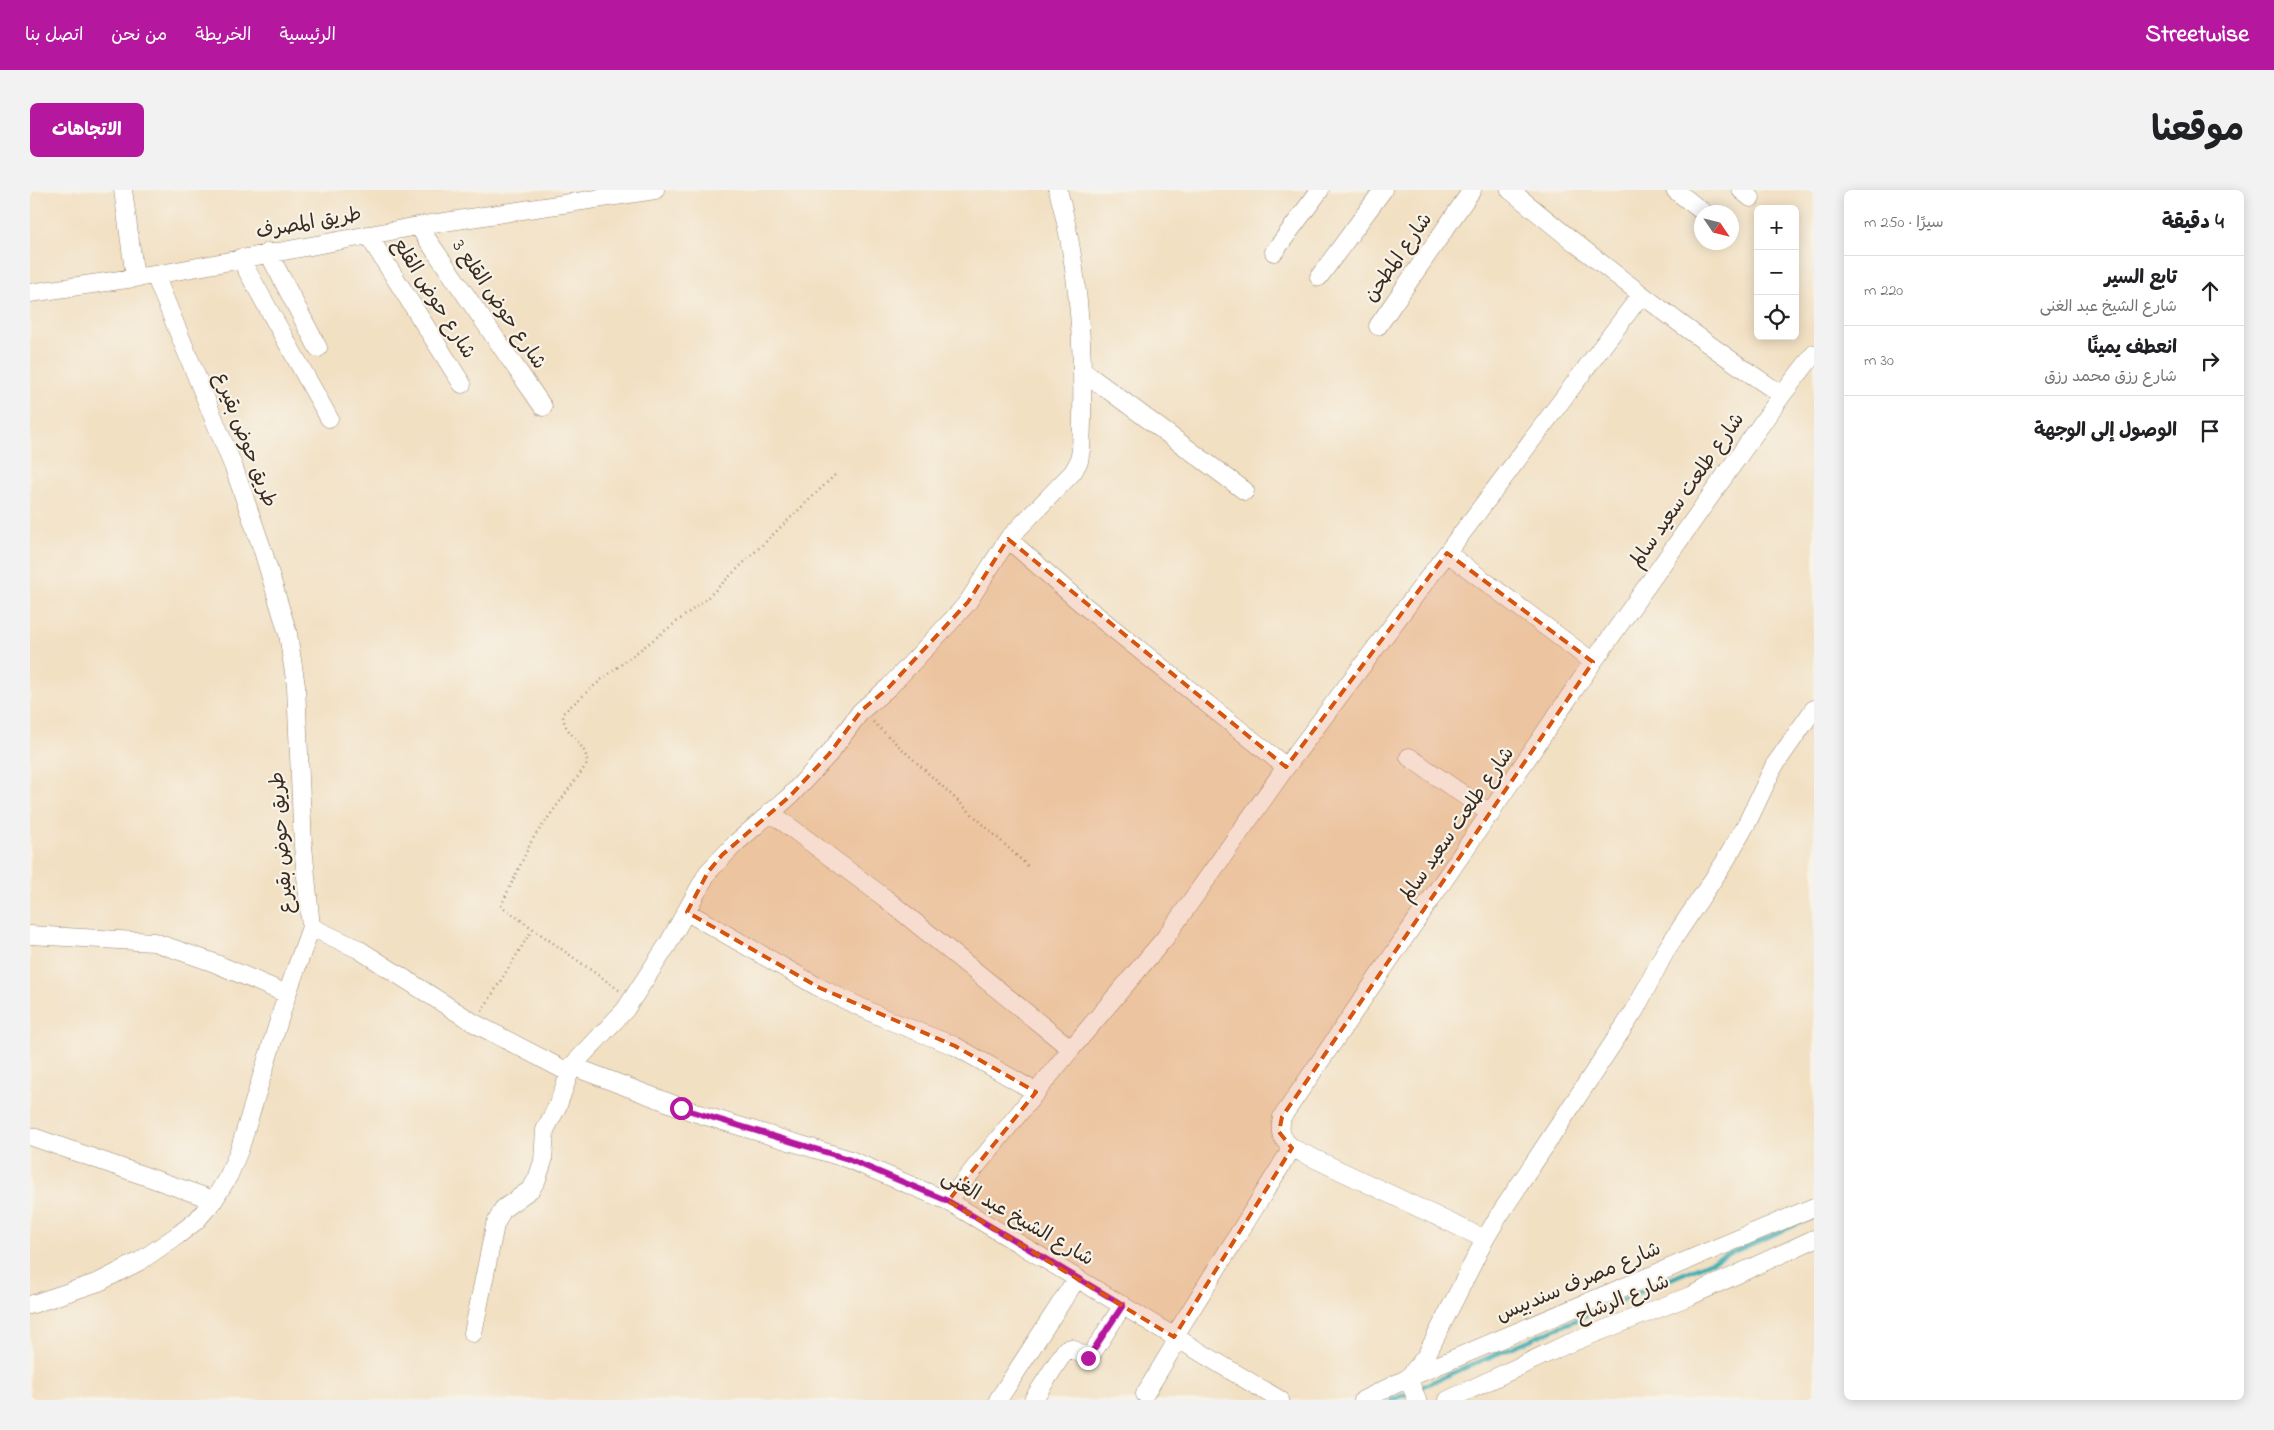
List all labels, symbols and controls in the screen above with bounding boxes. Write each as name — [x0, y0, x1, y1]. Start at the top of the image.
text: Streetwise — [2145, 18, 2249, 53]
text: اتصل بنا — [25, 23, 83, 49]
text: من نحن — [111, 23, 167, 49]
text: الخريطة — [195, 23, 251, 49]
text: الرئيسية — [279, 23, 336, 49]
button: الاتجاهات — [30, 103, 144, 157]
text: موقعنا — [2151, 106, 2244, 157]
street label: طريق المصرف — [254, 200, 364, 248]
north arrow — [1694, 205, 1739, 250]
map controls — [1754, 205, 1799, 340]
button: + — [1754, 205, 1799, 250]
street label: شارع المطحن — [1357, 207, 1441, 309]
text: 4 دقيقة — [2162, 208, 2224, 238]
text: سيرًا · 250 m — [1864, 211, 1944, 235]
street label: شارع حوض القلع — [384, 233, 482, 365]
street label: شارع حوض القلع 3 — [444, 234, 552, 376]
button: − — [1754, 250, 1799, 295]
text: تابع السير — [2105, 265, 2177, 292]
icon: ahead — [2196, 277, 2224, 305]
text: 220 m — [1864, 279, 1903, 303]
button: locate — [1754, 295, 1799, 340]
text: شارع الشيخ عبد الغنى — [2040, 295, 2177, 319]
text: انعطف يمينًا — [2087, 335, 2177, 362]
icon: right — [2196, 347, 2224, 375]
text: 30 m — [1864, 349, 1894, 373]
text: شارع رزق محمد رزق — [2044, 365, 2177, 389]
street label: طريق حوض بقيرع — [205, 368, 283, 512]
street label: شارع طلعت سعيد سالم — [1623, 407, 1753, 575]
icon: arrive — [2196, 417, 2224, 445]
text: الوصول إلى الوجهة — [2034, 418, 2177, 445]
street label: شارع طلعت سعيد سالم — [1393, 741, 1523, 909]
street label: طريق حوض بقيرع — [264, 771, 302, 915]
route start — [670, 1097, 693, 1120]
street label: شارع الشيخ عبد الغنى — [935, 1164, 1099, 1274]
street label: شارع مصرف سندبيس — [1492, 1235, 1666, 1331]
street label: شارع الرشاح — [1572, 1268, 1674, 1332]
route end — [1077, 1347, 1100, 1370]

